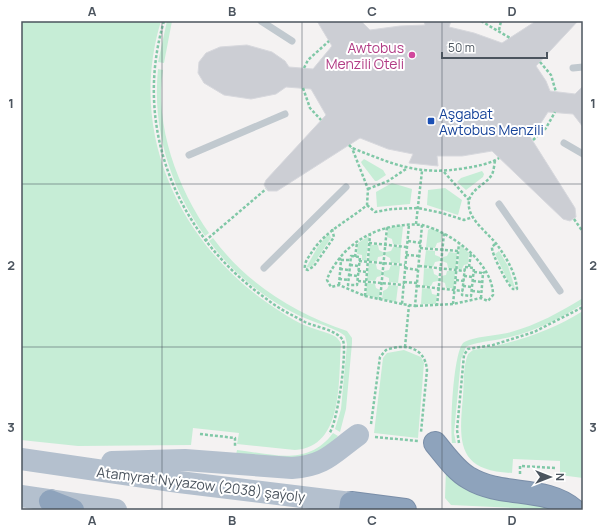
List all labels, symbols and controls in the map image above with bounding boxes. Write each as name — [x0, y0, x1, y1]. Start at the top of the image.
text: A — [88, 2, 97, 20]
text: B — [228, 2, 236, 20]
text: C — [367, 2, 377, 20]
text: D — [507, 2, 517, 20]
scale bar — [442, 34, 547, 60]
place label: Awtobus Menzili Oteli — [326, 38, 404, 73]
text: 50 m — [448, 39, 475, 56]
marker: Awtobus Menzili Oteli — [407, 50, 417, 60]
text: 1 — [8, 94, 14, 112]
text: 1 — [590, 94, 596, 112]
place label: Aşgabat Awtobus Menzili — [439, 104, 544, 139]
marker: Aşgabat Awtobus Menzili — [426, 116, 436, 126]
text: 2 — [7, 256, 15, 274]
text: 2 — [589, 256, 597, 274]
text: 3 — [7, 418, 15, 436]
text: 3 — [589, 418, 597, 436]
north arrow — [530, 457, 570, 497]
street label: Atamyrat Nyýazow (2038) şaýoly — [96, 462, 307, 506]
text: N — [553, 473, 568, 481]
text: A — [88, 511, 97, 529]
text: B — [228, 511, 236, 529]
text: C — [367, 511, 377, 529]
text: D — [507, 511, 517, 529]

